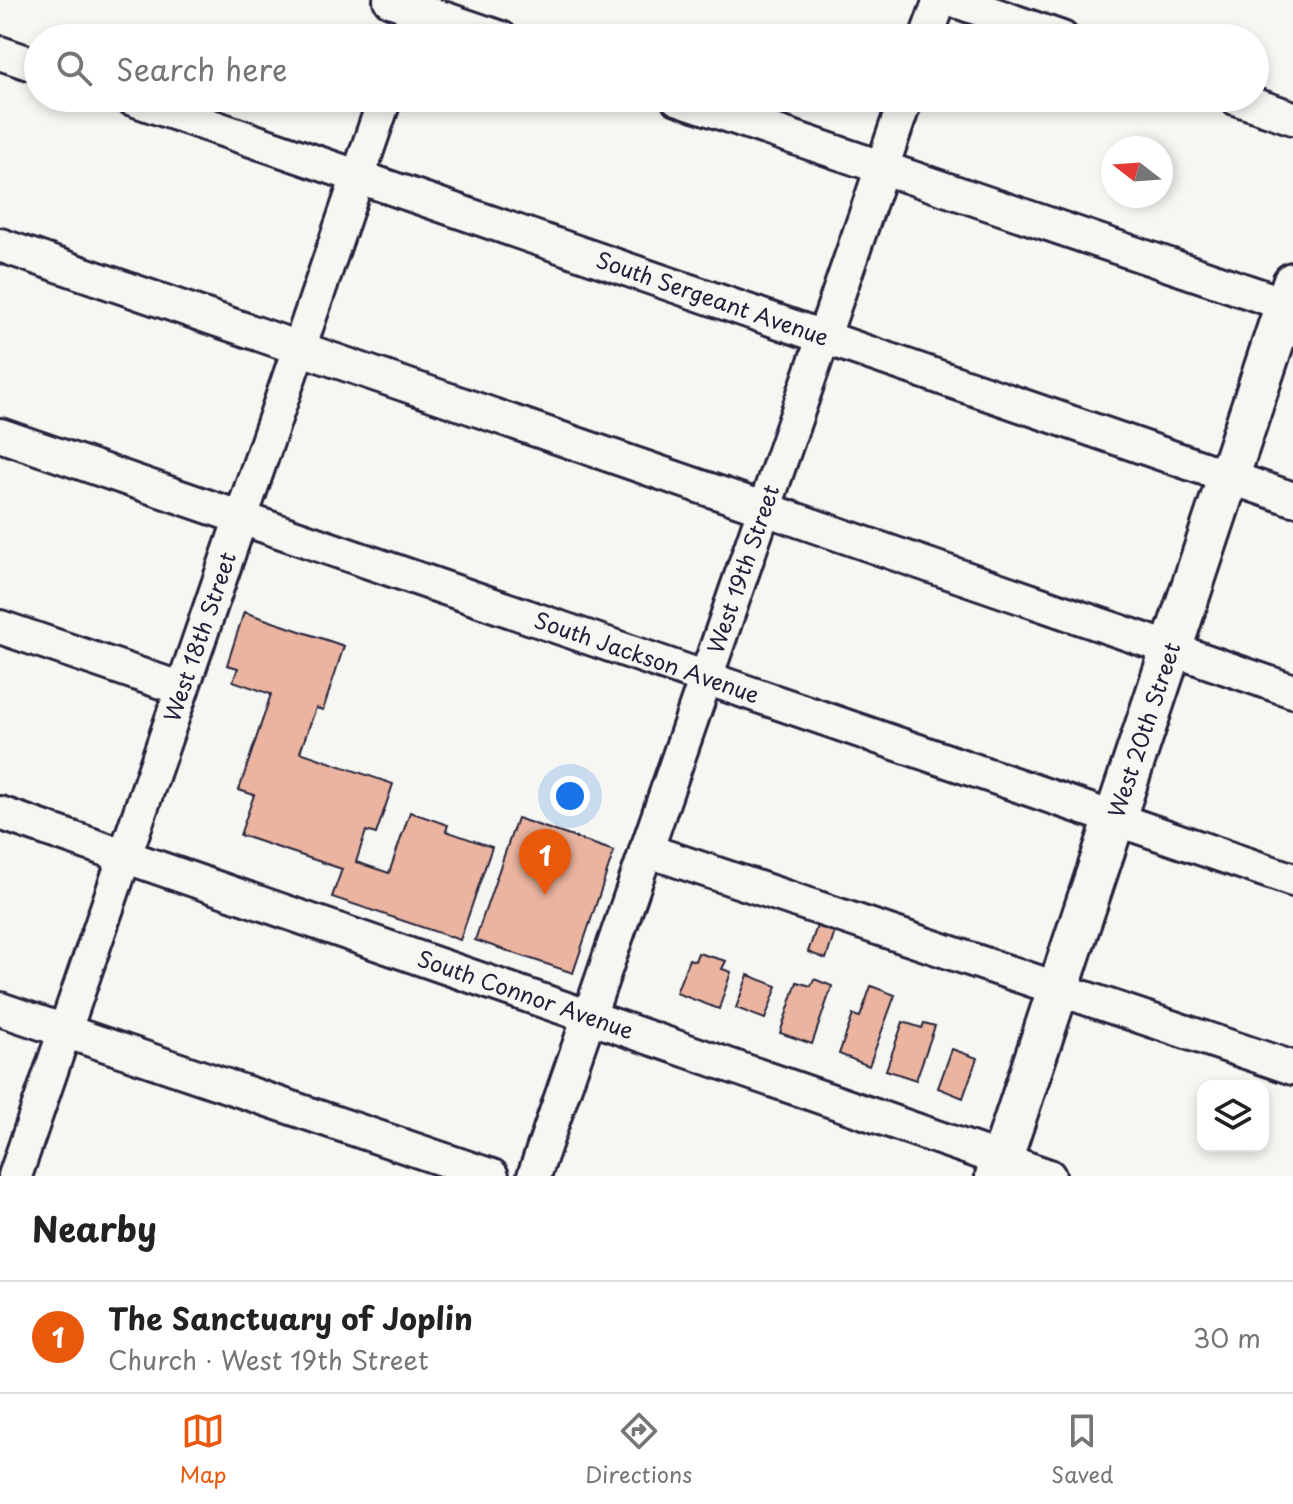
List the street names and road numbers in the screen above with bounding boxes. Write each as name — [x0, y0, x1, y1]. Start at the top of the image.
street label: South Sergeant Avenue — [592, 242, 834, 353]
street label: West 19th Street — [698, 480, 786, 658]
street label: West 18th Street — [154, 547, 243, 726]
street label: South Jackson Avenue — [530, 602, 764, 710]
street label: West 20th Street — [1098, 638, 1187, 822]
street label: South Connor Avenue — [413, 941, 638, 1046]

